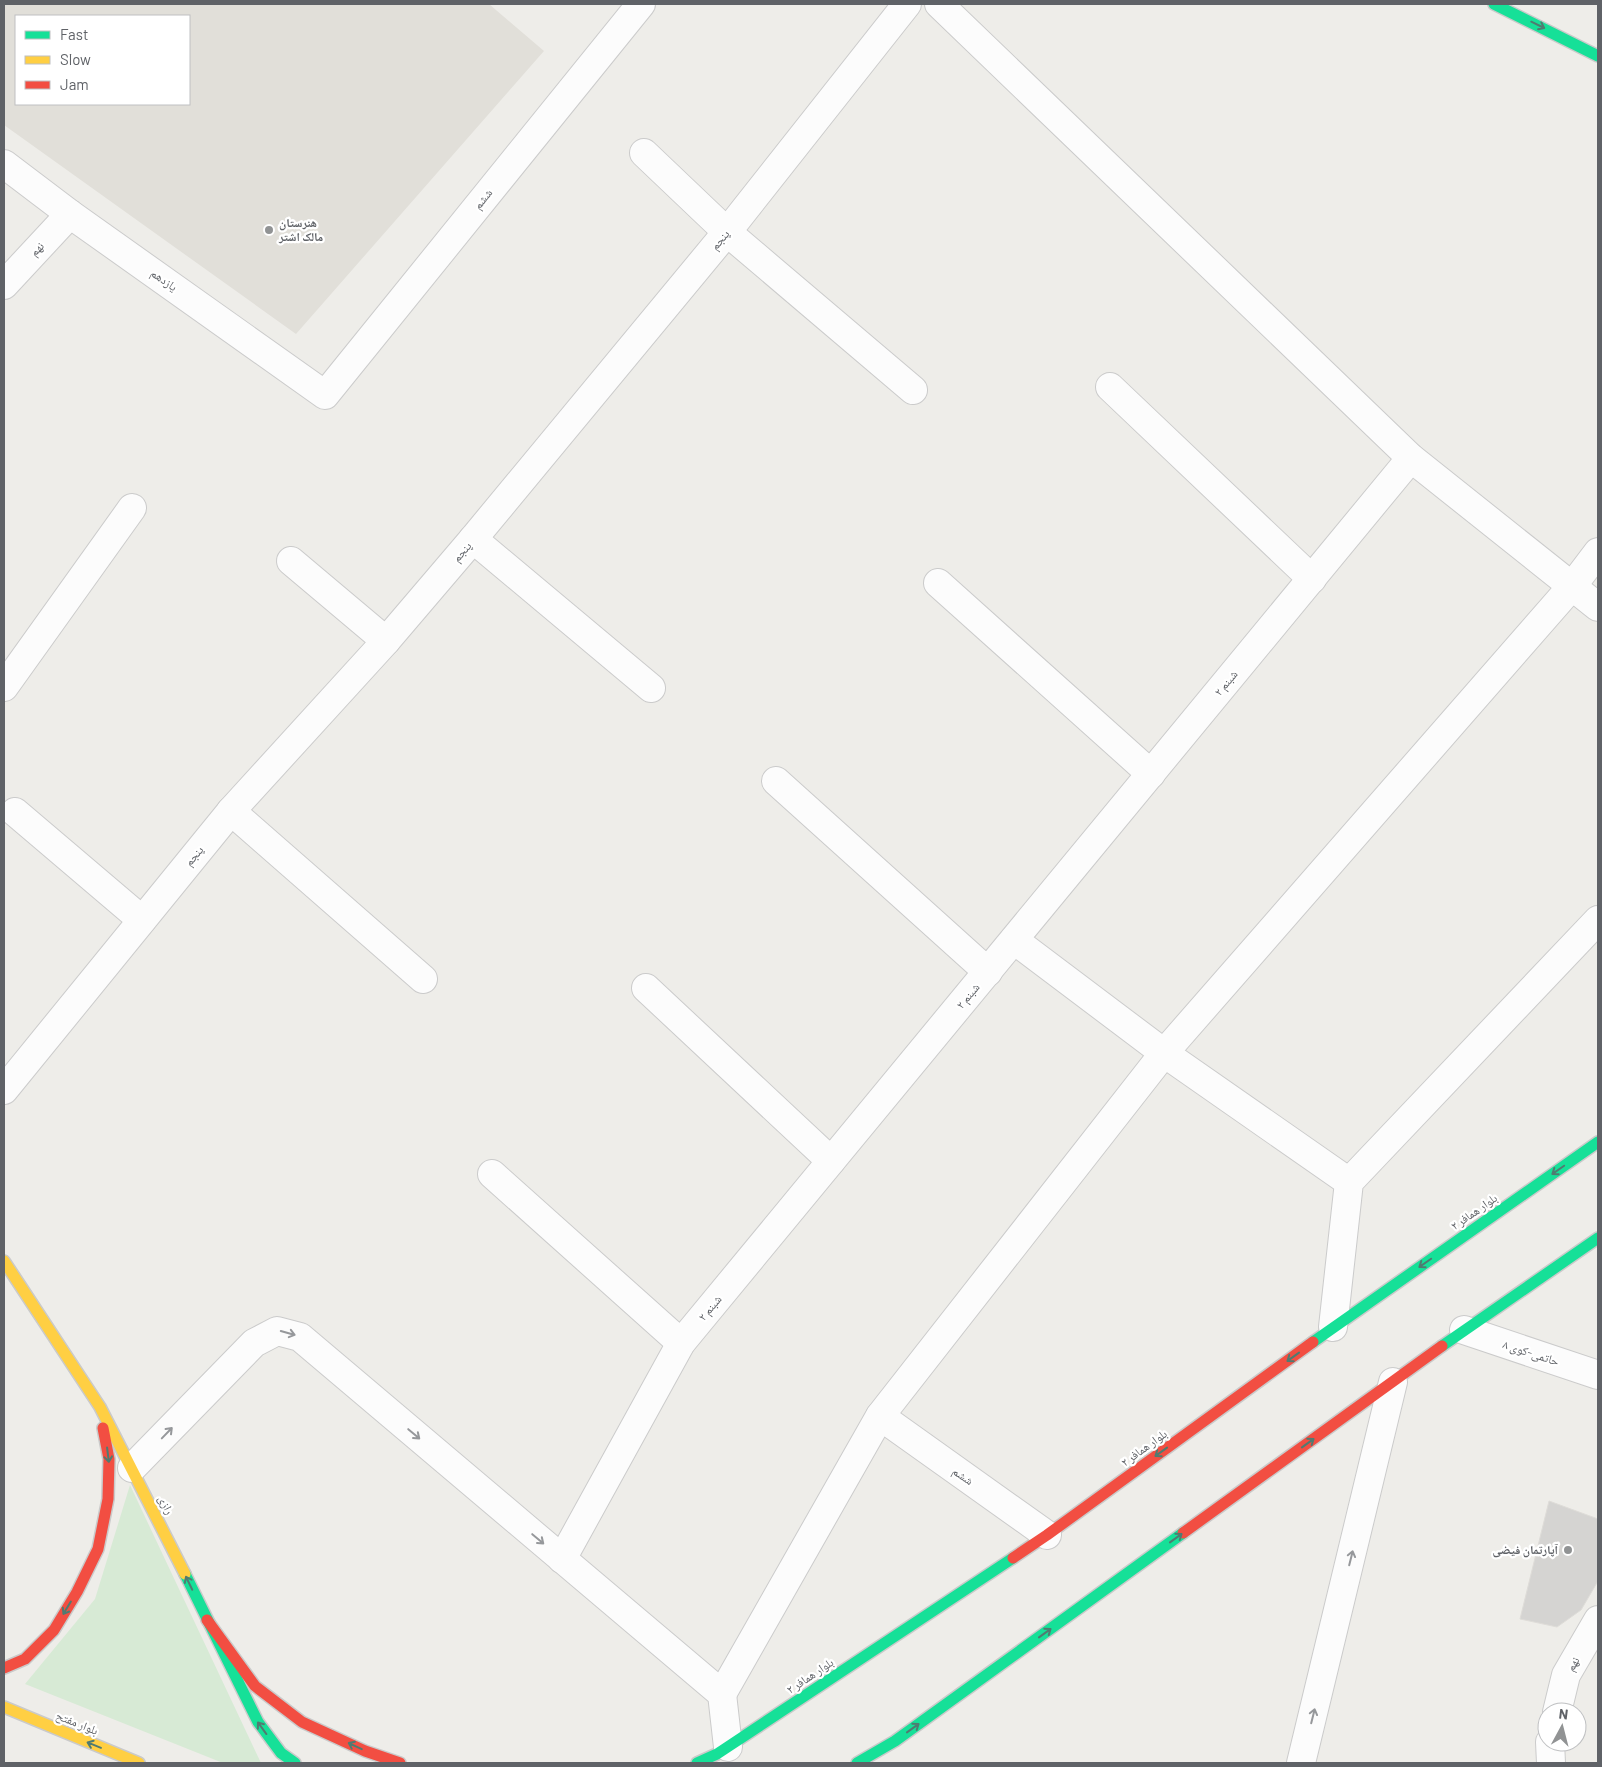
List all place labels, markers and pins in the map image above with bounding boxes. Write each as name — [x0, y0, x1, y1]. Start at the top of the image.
place label: هنرستان مالک اشتر — [278, 215, 324, 244]
marker: هنرستان مالک اشتر — [263, 224, 275, 236]
place label: آپارتمان فیضی — [1492, 1542, 1559, 1558]
marker: آپارتمان فیضی — [1562, 1544, 1574, 1556]

